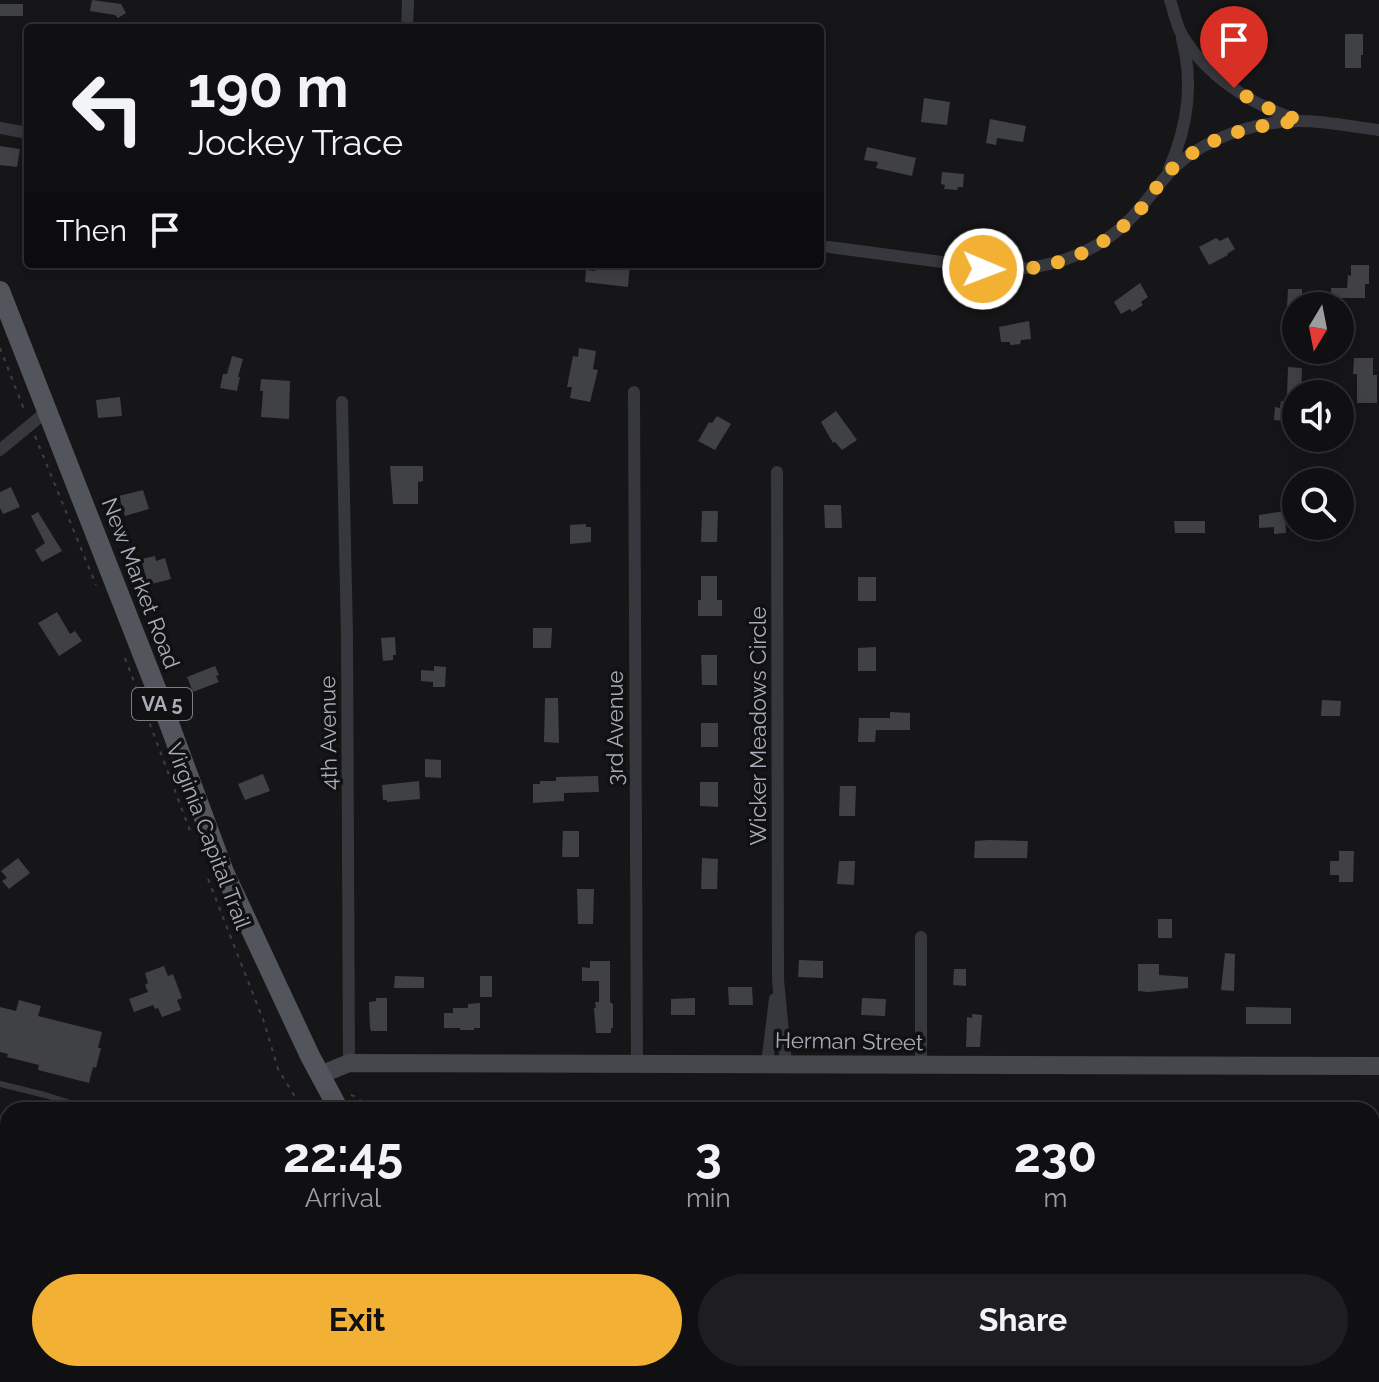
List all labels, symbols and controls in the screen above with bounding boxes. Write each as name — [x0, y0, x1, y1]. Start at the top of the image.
pin — [1200, 6, 1268, 88]
icon: arrive — [1212, 18, 1256, 62]
text: 190 m — [188, 54, 349, 120]
icon: left — [56, 56, 160, 160]
text: Jockey Trace — [188, 121, 403, 163]
icon: arrive — [143, 208, 187, 252]
text: Then — [56, 213, 127, 248]
position arrow — [941, 227, 1025, 311]
north arrow — [1282, 292, 1354, 364]
map controls — [1282, 292, 1354, 540]
button: sound — [1282, 380, 1354, 452]
button: search — [1282, 468, 1354, 540]
street label: New Market Road — [96, 494, 186, 672]
street label: Wicker Meadows Circle — [745, 606, 771, 846]
street label: 3rd Avenue — [602, 670, 628, 785]
street label: 4th Avenue — [314, 676, 342, 790]
road number: VA 5 — [132, 688, 192, 720]
street label: Virginia Capital Trail — [161, 739, 257, 933]
street label: Herman Street — [775, 1027, 924, 1055]
text: 22:45 — [283, 1127, 403, 1183]
text: 3 — [695, 1127, 722, 1183]
text: 230 — [1014, 1127, 1097, 1183]
text: Arrival — [305, 1183, 381, 1213]
text: min — [686, 1183, 731, 1213]
text: m — [1043, 1183, 1067, 1213]
button: Exit — [32, 1274, 682, 1366]
button: Share — [698, 1274, 1348, 1366]

